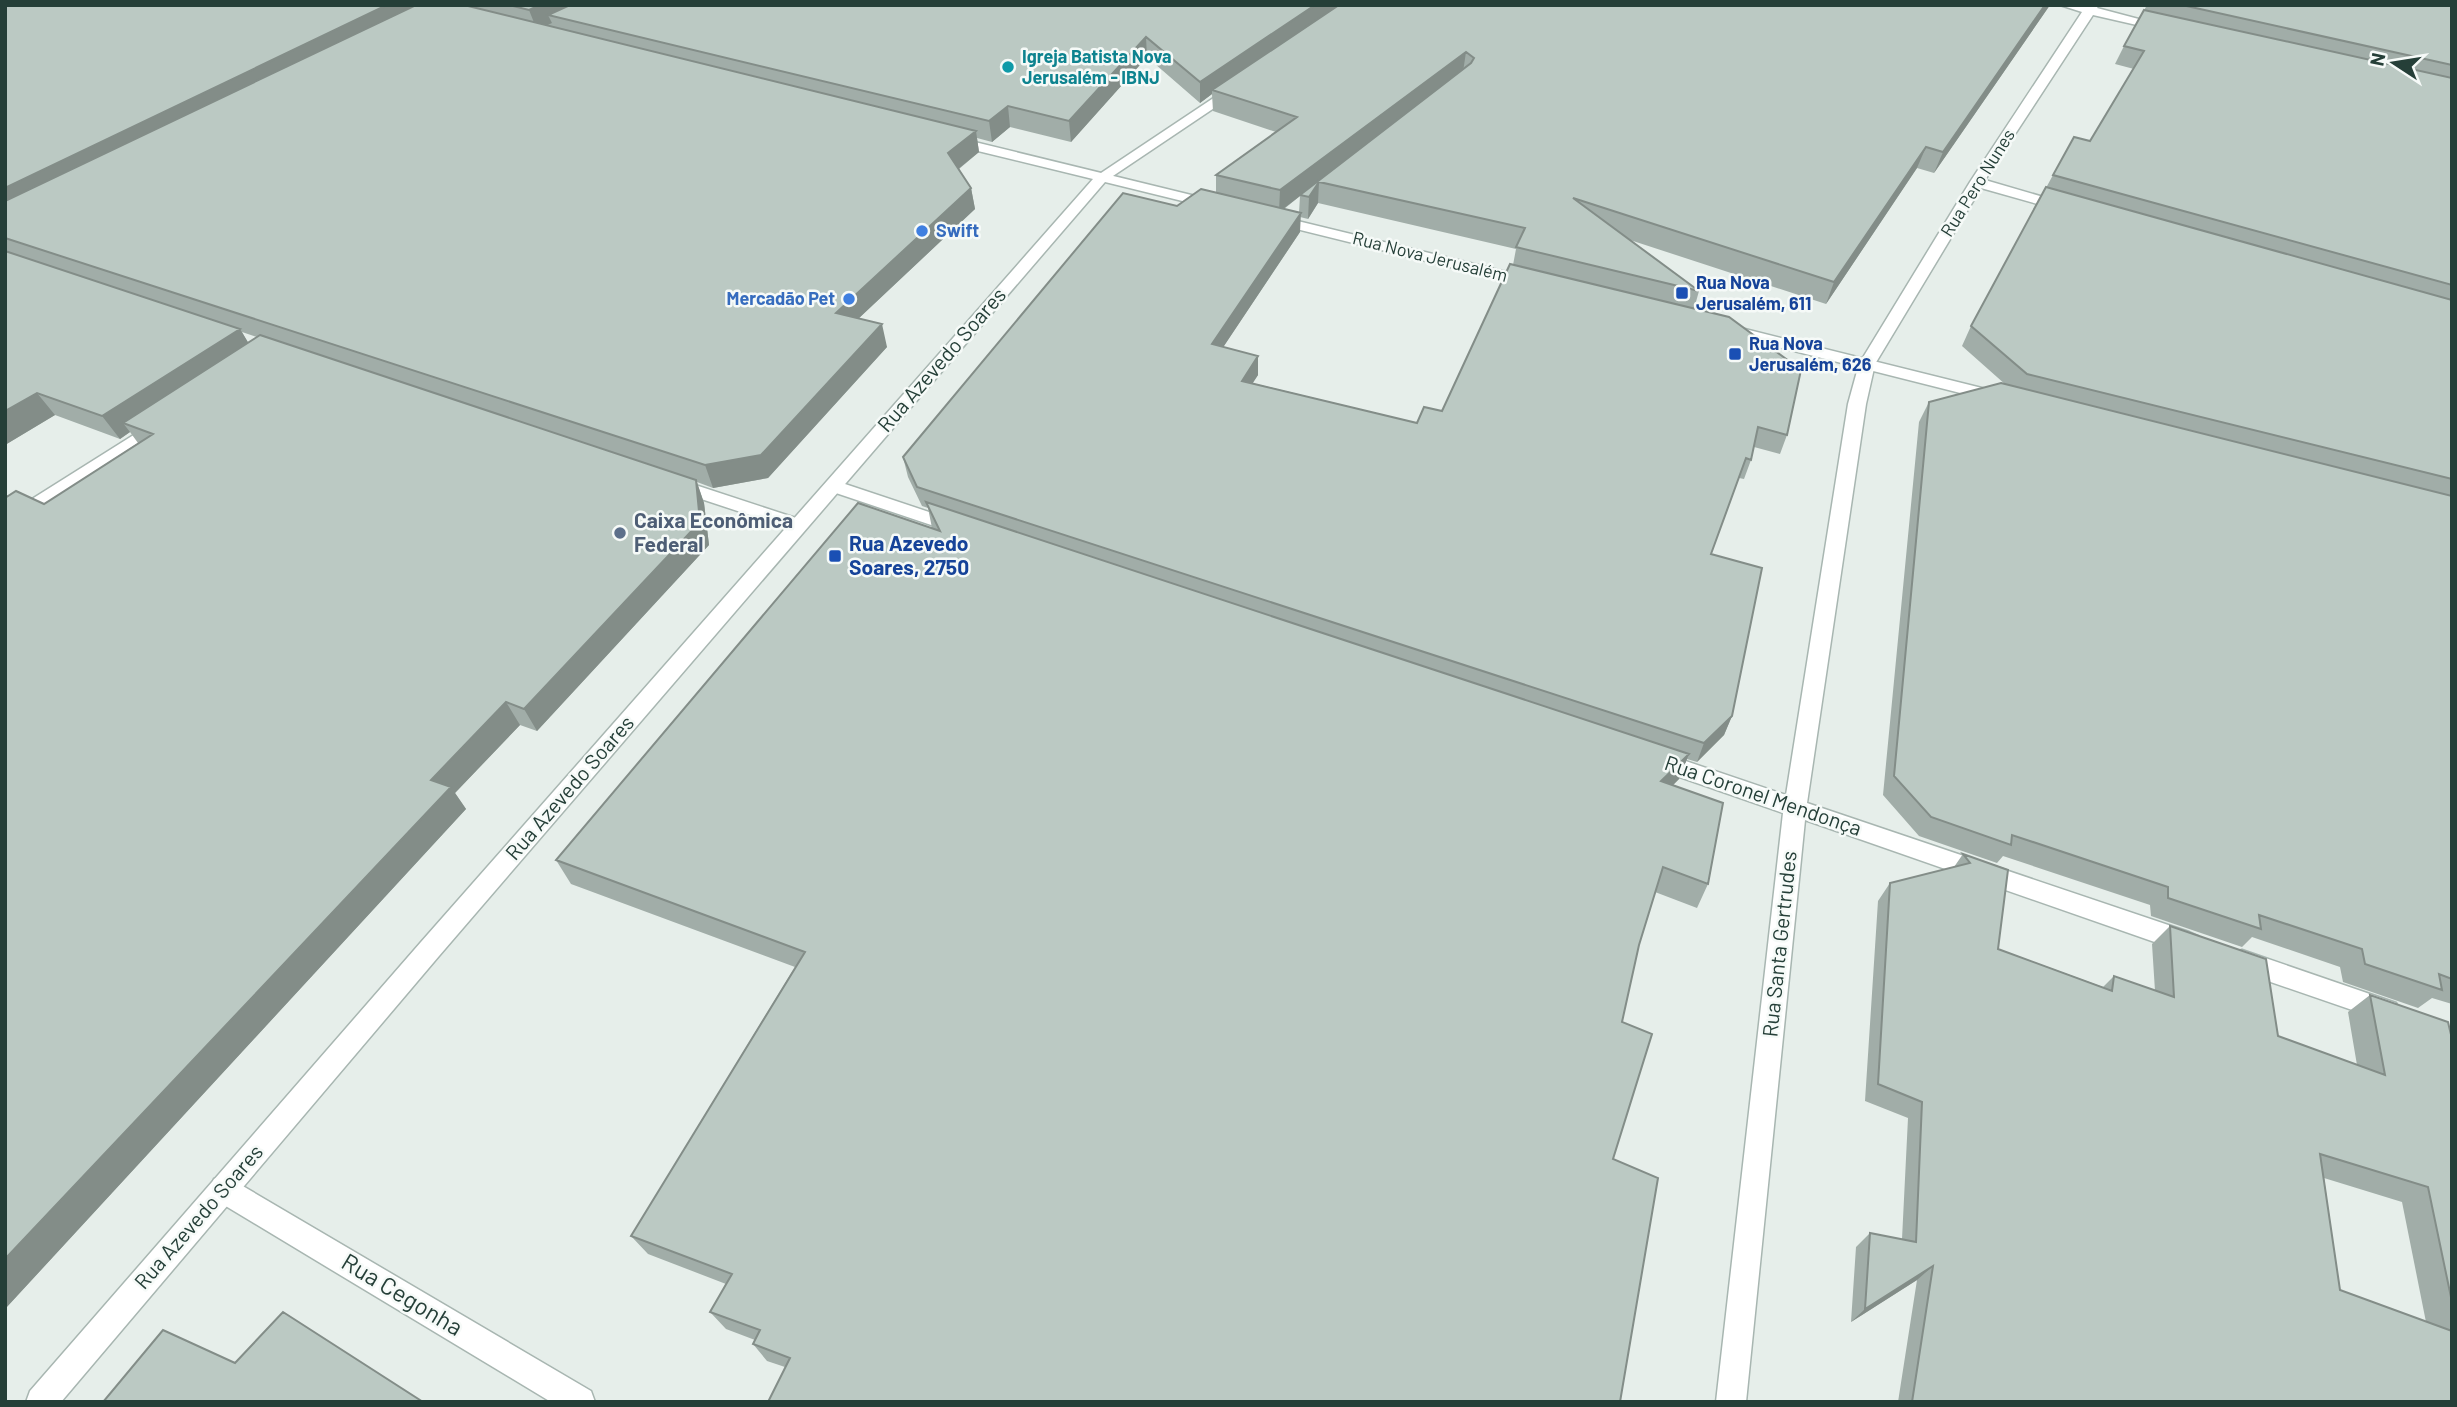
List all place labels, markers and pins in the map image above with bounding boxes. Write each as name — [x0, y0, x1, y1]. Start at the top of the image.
place label: Igreja Batista Nova Jerusalém - IBNJ — [1022, 45, 1172, 88]
marker: Igreja Batista Nova Jerusalém - IBNJ — [1000, 59, 1016, 75]
place label: Swift — [936, 219, 979, 241]
marker: Swift — [914, 223, 930, 239]
place label: Rua Nova Jerusalém, 611 — [1696, 271, 1811, 314]
marker: Rua Nova Jerusalém, 611 — [1674, 285, 1690, 301]
place label: Mercadão Pet — [727, 287, 835, 309]
marker: Mercadão Pet — [841, 291, 857, 307]
place label: Rua Nova Jerusalém, 626 — [1749, 332, 1872, 375]
marker: Rua Nova Jerusalém, 626 — [1727, 346, 1743, 362]
place label: Caixa Econômica Federal — [634, 507, 793, 556]
marker: Caixa Econômica Federal — [612, 525, 628, 541]
place label: Rua Azevedo Soares, 2750 — [849, 530, 969, 579]
marker: Rua Azevedo Soares, 2750 — [827, 548, 843, 564]

